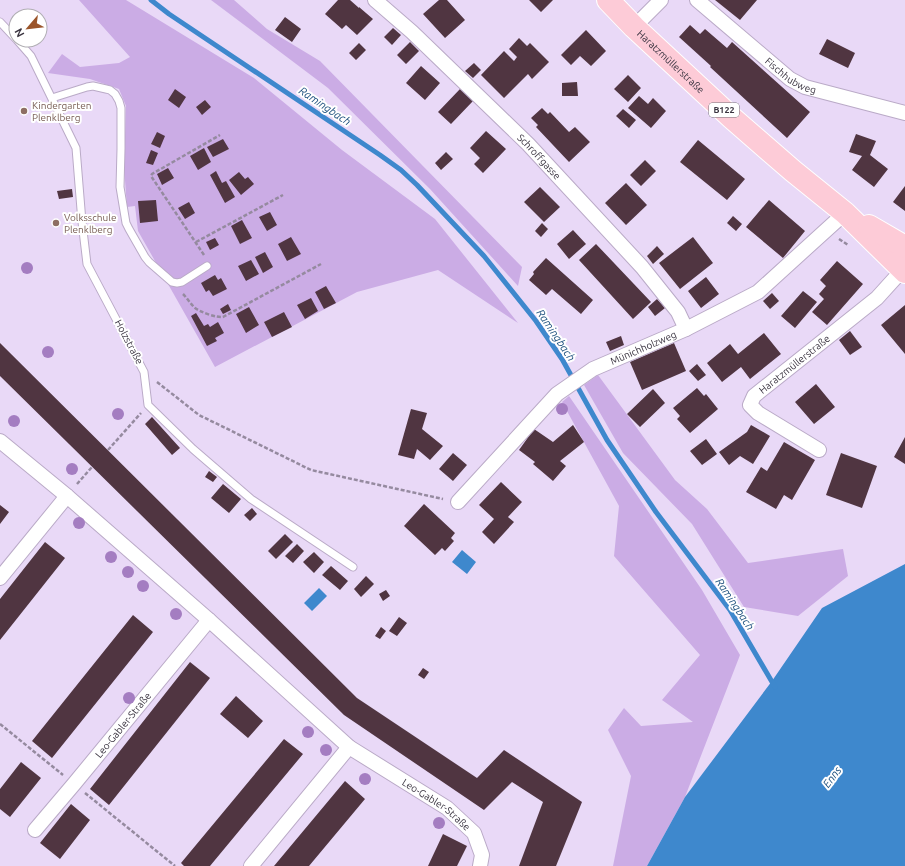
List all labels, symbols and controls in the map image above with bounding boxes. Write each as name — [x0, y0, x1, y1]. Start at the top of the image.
north arrow — [8, 8, 48, 48]
text: N — [12, 26, 26, 39]
street label: Haratzmüllerstraße — [635, 28, 707, 95]
street label: Fischhubweg — [763, 55, 817, 95]
water label: Ramingbach — [297, 84, 353, 128]
place label: Kindergarten Plenklberg — [32, 100, 91, 123]
road number: B122 — [709, 103, 739, 117]
marker: Kindergarten Plenklberg — [19, 106, 29, 116]
street label: Schroffgasse — [515, 132, 563, 181]
place label: Volksschule Plenklberg — [64, 212, 116, 235]
marker: Volksschule Plenklberg — [51, 218, 61, 228]
water label: Ramingbach — [534, 307, 578, 363]
street label: Holzstraße — [113, 318, 145, 366]
street label: Münichholzweg — [609, 328, 678, 366]
street label: Haratzmüllerstraße — [757, 332, 832, 395]
water label: Ramingbach — [713, 576, 757, 632]
street label: Leo-Gabler-Straße — [93, 690, 153, 760]
water label: Enns — [820, 764, 844, 790]
street label: Leo-Gabler-Straße — [400, 776, 473, 832]

